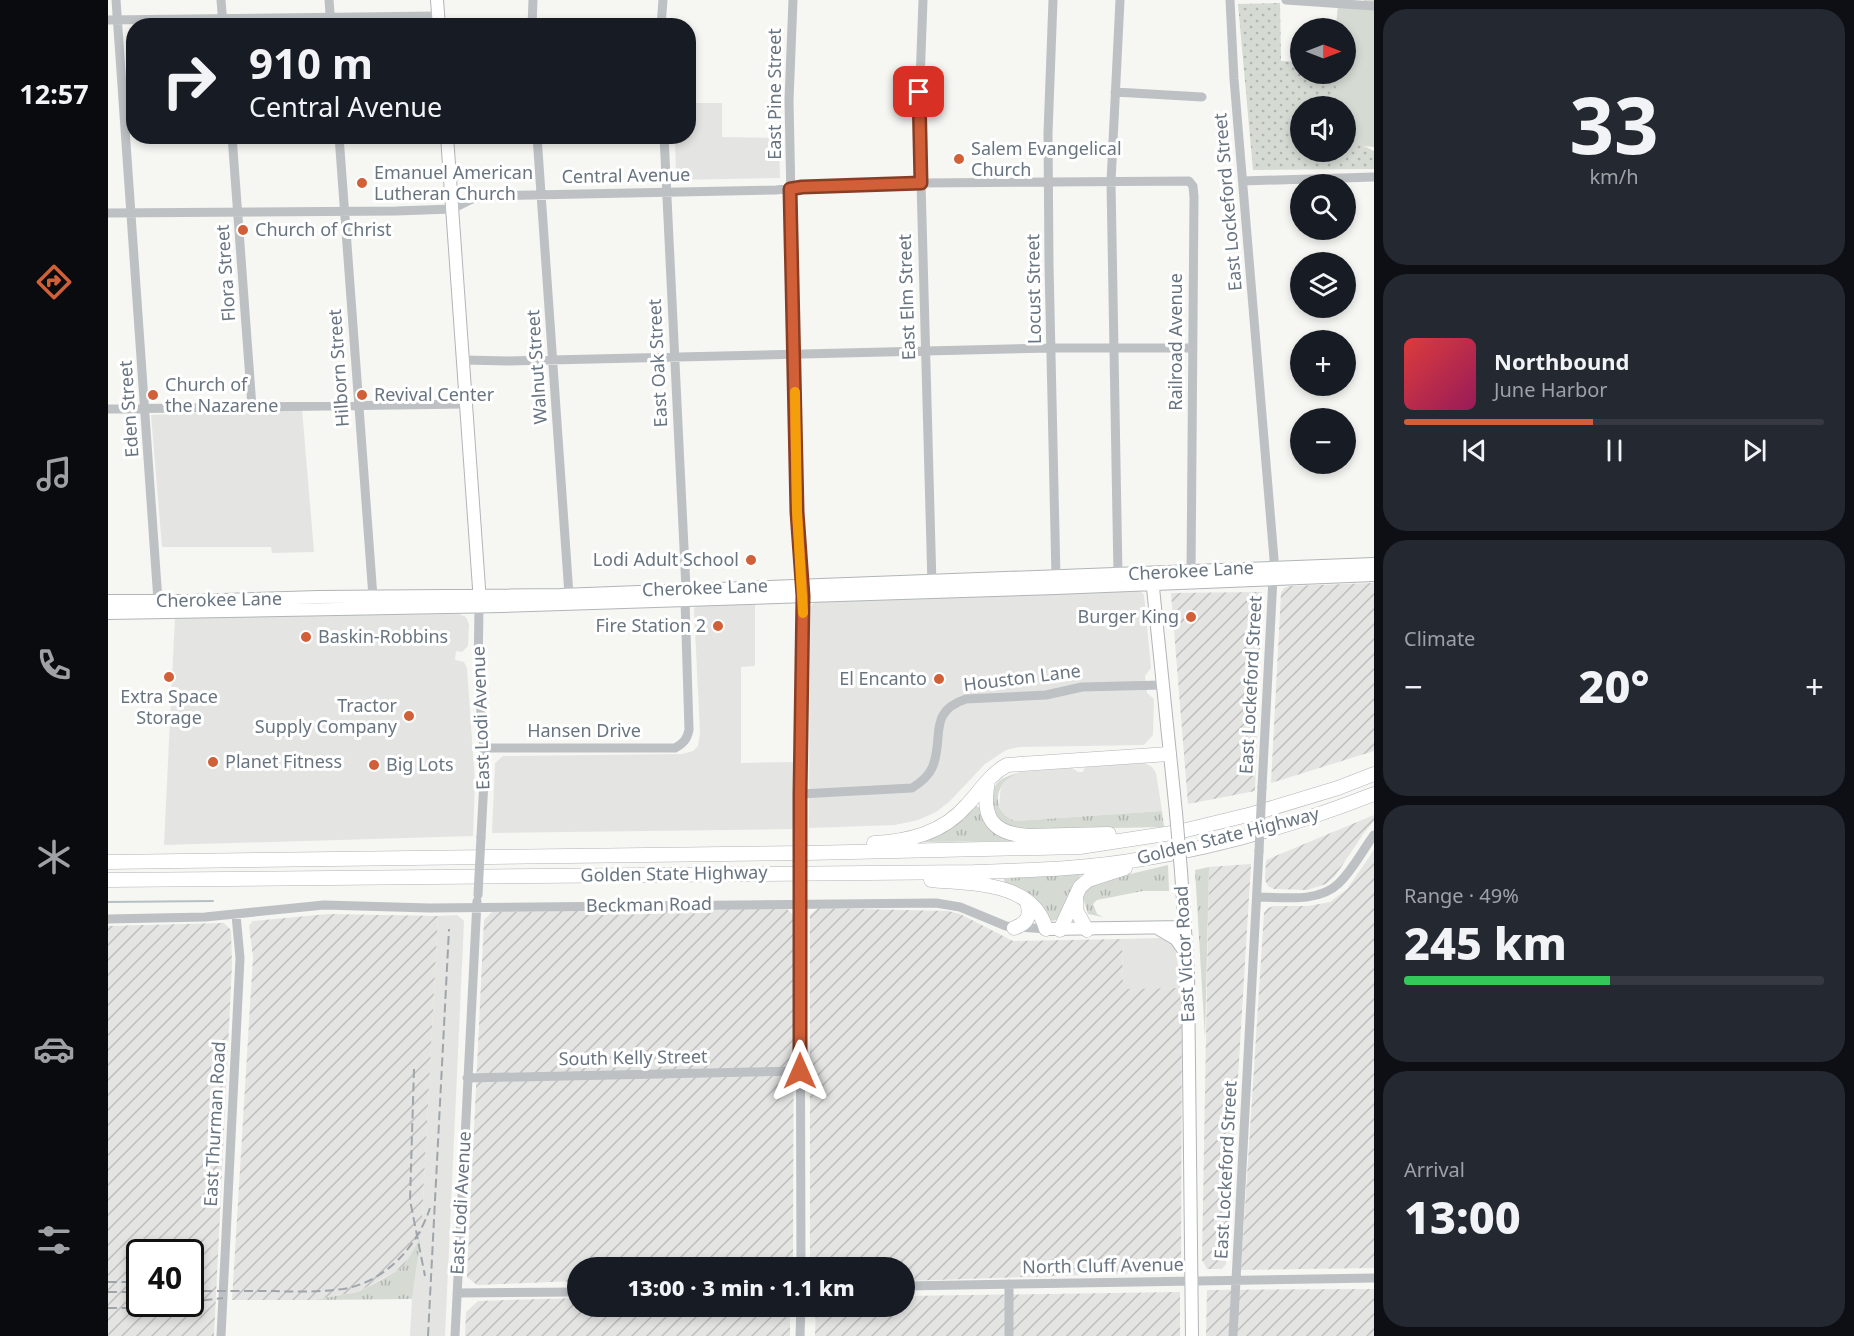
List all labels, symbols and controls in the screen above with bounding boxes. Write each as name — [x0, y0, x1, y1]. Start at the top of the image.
north arrow — [1290, 18, 1356, 84]
map controls — [1290, 18, 1356, 474]
street label: East Pine Street — [762, 28, 786, 160]
text: 910 m — [249, 34, 373, 91]
icon: right — [150, 42, 228, 120]
pin — [893, 66, 944, 117]
text: 33 — [1569, 71, 1659, 177]
text: 12:57 — [19, 75, 89, 112]
icon: arrive — [902, 75, 935, 108]
text: Central Avenue — [249, 88, 442, 125]
button: sound — [1290, 96, 1356, 162]
street label: East Lockeford Street — [1207, 111, 1247, 292]
place label: Salem Evangelical Church — [971, 136, 1122, 181]
marker: Salem Evangelical Church — [952, 152, 966, 166]
place label: Emanuel American Lutheran Church — [374, 160, 533, 205]
street label: Central Avenue — [561, 162, 691, 188]
text: km/h — [1589, 163, 1639, 190]
button: search — [1290, 174, 1356, 240]
marker: Emanuel American Lutheran Church — [355, 176, 369, 190]
place label: Church of Christ — [255, 217, 392, 241]
street label: Flora Street — [210, 223, 240, 322]
marker: Church of Christ — [236, 223, 250, 237]
street label: East Elm Street — [892, 233, 920, 361]
street label: Locust Street — [1020, 233, 1046, 344]
button: layers — [1290, 252, 1356, 318]
icon: directions — [33, 261, 75, 303]
street label: Railroad Avenue — [1163, 273, 1187, 411]
street label: East Oak Street — [642, 298, 672, 428]
street label: Hilborn Street — [322, 308, 354, 428]
street label: Walnut Street — [520, 308, 552, 425]
button: + — [1290, 330, 1356, 396]
text: Northbound — [1494, 346, 1629, 376]
street label: Eden Street — [113, 359, 143, 458]
place label: Church of the Nazarene — [165, 372, 278, 417]
text: June Harbor — [1494, 376, 1608, 403]
place label: Revival Center — [374, 382, 495, 406]
marker: Church of the Nazarene — [146, 388, 160, 402]
marker: Revival Center — [355, 388, 369, 402]
button: − — [1290, 408, 1356, 474]
icon: previous — [1458, 434, 1491, 467]
icon: pause — [1598, 434, 1631, 467]
icon: next — [1738, 434, 1771, 467]
icon: music — [33, 453, 75, 495]
place label: Lodi Adult School — [593, 547, 739, 571]
marker: Lodi Adult School — [744, 553, 758, 567]
street label: Cherokee Lane — [1127, 555, 1255, 585]
street label: Cherokee Lane — [642, 573, 768, 601]
street label: Cherokee Lane — [156, 586, 282, 612]
street label: East Lockeford Street — [1233, 595, 1267, 775]
place label: Burger King — [1078, 604, 1179, 628]
marker: Burger King — [1184, 610, 1198, 624]
place label: Fire Station 2 — [595, 613, 706, 637]
marker: Fire Station 2 — [711, 619, 725, 633]
place label: Baskin-Robbins — [318, 624, 448, 648]
text: Climate — [1404, 625, 1475, 652]
marker: Baskin-Robbins — [299, 630, 313, 644]
icon: phone — [33, 644, 75, 686]
street label: East Lodi Avenue — [465, 646, 495, 790]
text: 20° — [1578, 655, 1650, 716]
street label: Houston Lane — [962, 658, 1082, 696]
text: − — [1404, 664, 1423, 709]
text: + — [1805, 664, 1824, 709]
place label: El Encanto — [839, 666, 927, 690]
marker: Extra Space Storage — [162, 670, 176, 684]
marker: El Encanto — [932, 672, 946, 686]
place label: Extra Space Storage — [120, 684, 218, 729]
place label: Tractor Supply Company — [255, 693, 398, 738]
marker: Tractor Supply Company — [402, 709, 416, 723]
street label: Hansen Drive — [527, 718, 641, 742]
place label: Planet Fitness — [225, 749, 342, 773]
place label: Big Lots — [386, 752, 454, 776]
marker: Planet Fitness — [206, 755, 220, 769]
marker: Big Lots — [367, 758, 381, 772]
street label: Golden State Highway — [1134, 801, 1322, 869]
icon: climate — [33, 836, 75, 878]
street label: Golden State Highway — [580, 859, 769, 887]
text: Range · 49% — [1404, 882, 1519, 909]
street label: East Victor Road — [1168, 885, 1200, 1023]
street label: Beckman Road — [586, 891, 712, 917]
text: 245 km — [1404, 912, 1567, 973]
icon: car — [33, 1028, 75, 1070]
position arrow — [768, 1039, 832, 1103]
street label: East Thurman Road — [198, 1041, 230, 1207]
street label: South Kelly Street — [558, 1044, 708, 1070]
street label: East Lockeford Street — [1208, 1080, 1242, 1260]
street label: East Lodi Avenue — [444, 1131, 476, 1275]
text: Arrival — [1404, 1156, 1465, 1183]
text: 13:00 — [1404, 1186, 1521, 1247]
icon: filters — [33, 1219, 75, 1261]
speed limit sign: 40 — [126, 1239, 204, 1317]
street label: North Cluff Avenue — [1022, 1252, 1184, 1278]
text: 13:00 · 3 min · 1.1 km — [627, 1272, 855, 1302]

